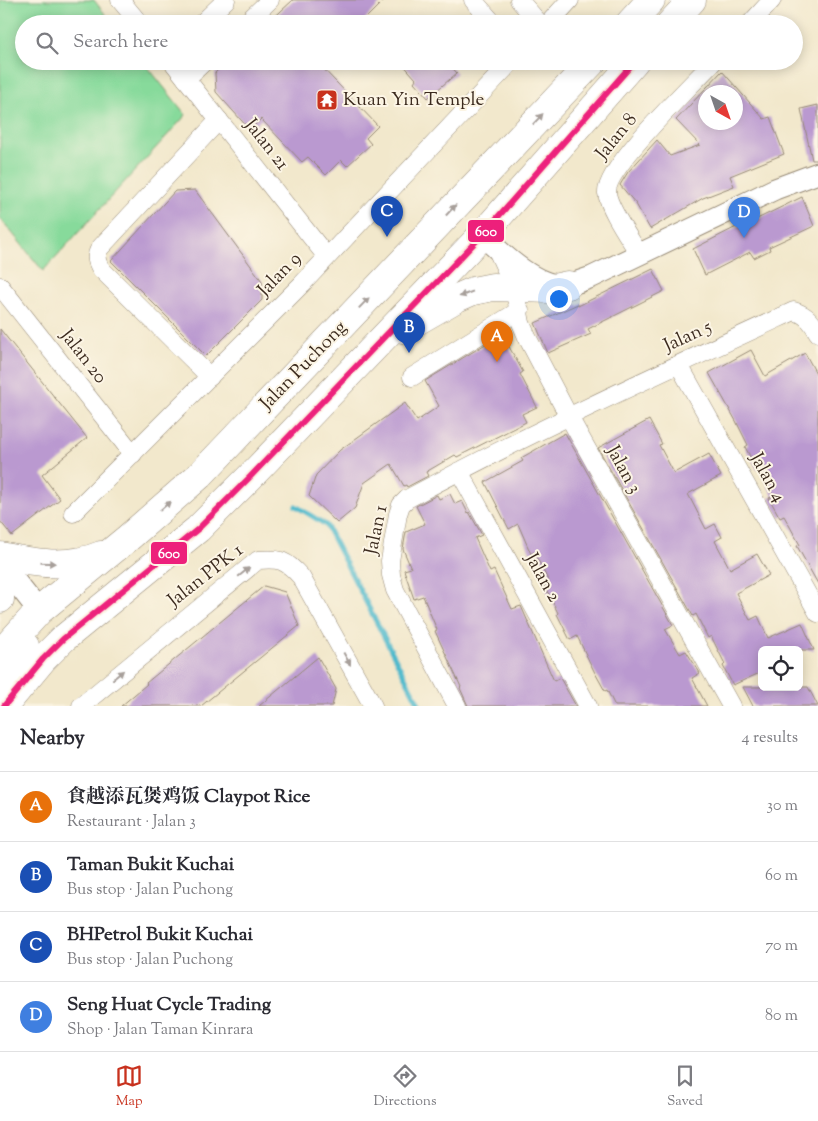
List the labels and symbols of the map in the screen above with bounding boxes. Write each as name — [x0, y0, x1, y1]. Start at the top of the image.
north arrow — [698, 85, 743, 130]
place label: Kuan Yin Temple — [343, 87, 485, 114]
temple icon: Kuan Yin Temple — [315, 88, 339, 112]
street label: Jalan 8 — [589, 108, 644, 167]
street label: Jalan 21 — [237, 113, 295, 177]
one-way arrow — [532, 114, 544, 126]
pin: C — [371, 196, 403, 237]
pin: D — [728, 197, 760, 238]
one-way arrow — [445, 205, 457, 217]
line badge: 600 — [467, 219, 505, 243]
text: 600 — [475, 223, 497, 243]
street label: Jalan 9 — [251, 247, 308, 304]
your location — [546, 286, 572, 312]
one-way arrow — [458, 290, 473, 298]
one-way arrow — [358, 297, 370, 309]
pin: B — [393, 312, 425, 353]
street label: Jalan 5 — [659, 314, 717, 360]
street label: Jalan Puchong — [254, 315, 354, 418]
pin: A — [481, 321, 513, 362]
street label: Jalan 20 — [52, 323, 113, 390]
street label: Jalan 3 — [598, 440, 647, 499]
street label: Jalan 4 — [742, 447, 792, 508]
one-way arrow — [158, 500, 171, 511]
street label: Jalan 1 — [358, 502, 396, 558]
street label: Jalan PPK 1 — [162, 538, 250, 615]
line badge: 600 — [150, 541, 188, 565]
text: 600 — [158, 545, 180, 565]
street label: Jalan 2 — [517, 548, 567, 608]
one-way arrow — [40, 560, 56, 568]
one-way arrow — [237, 566, 250, 577]
one-way arrow — [342, 652, 351, 666]
one-way arrow — [111, 669, 124, 680]

